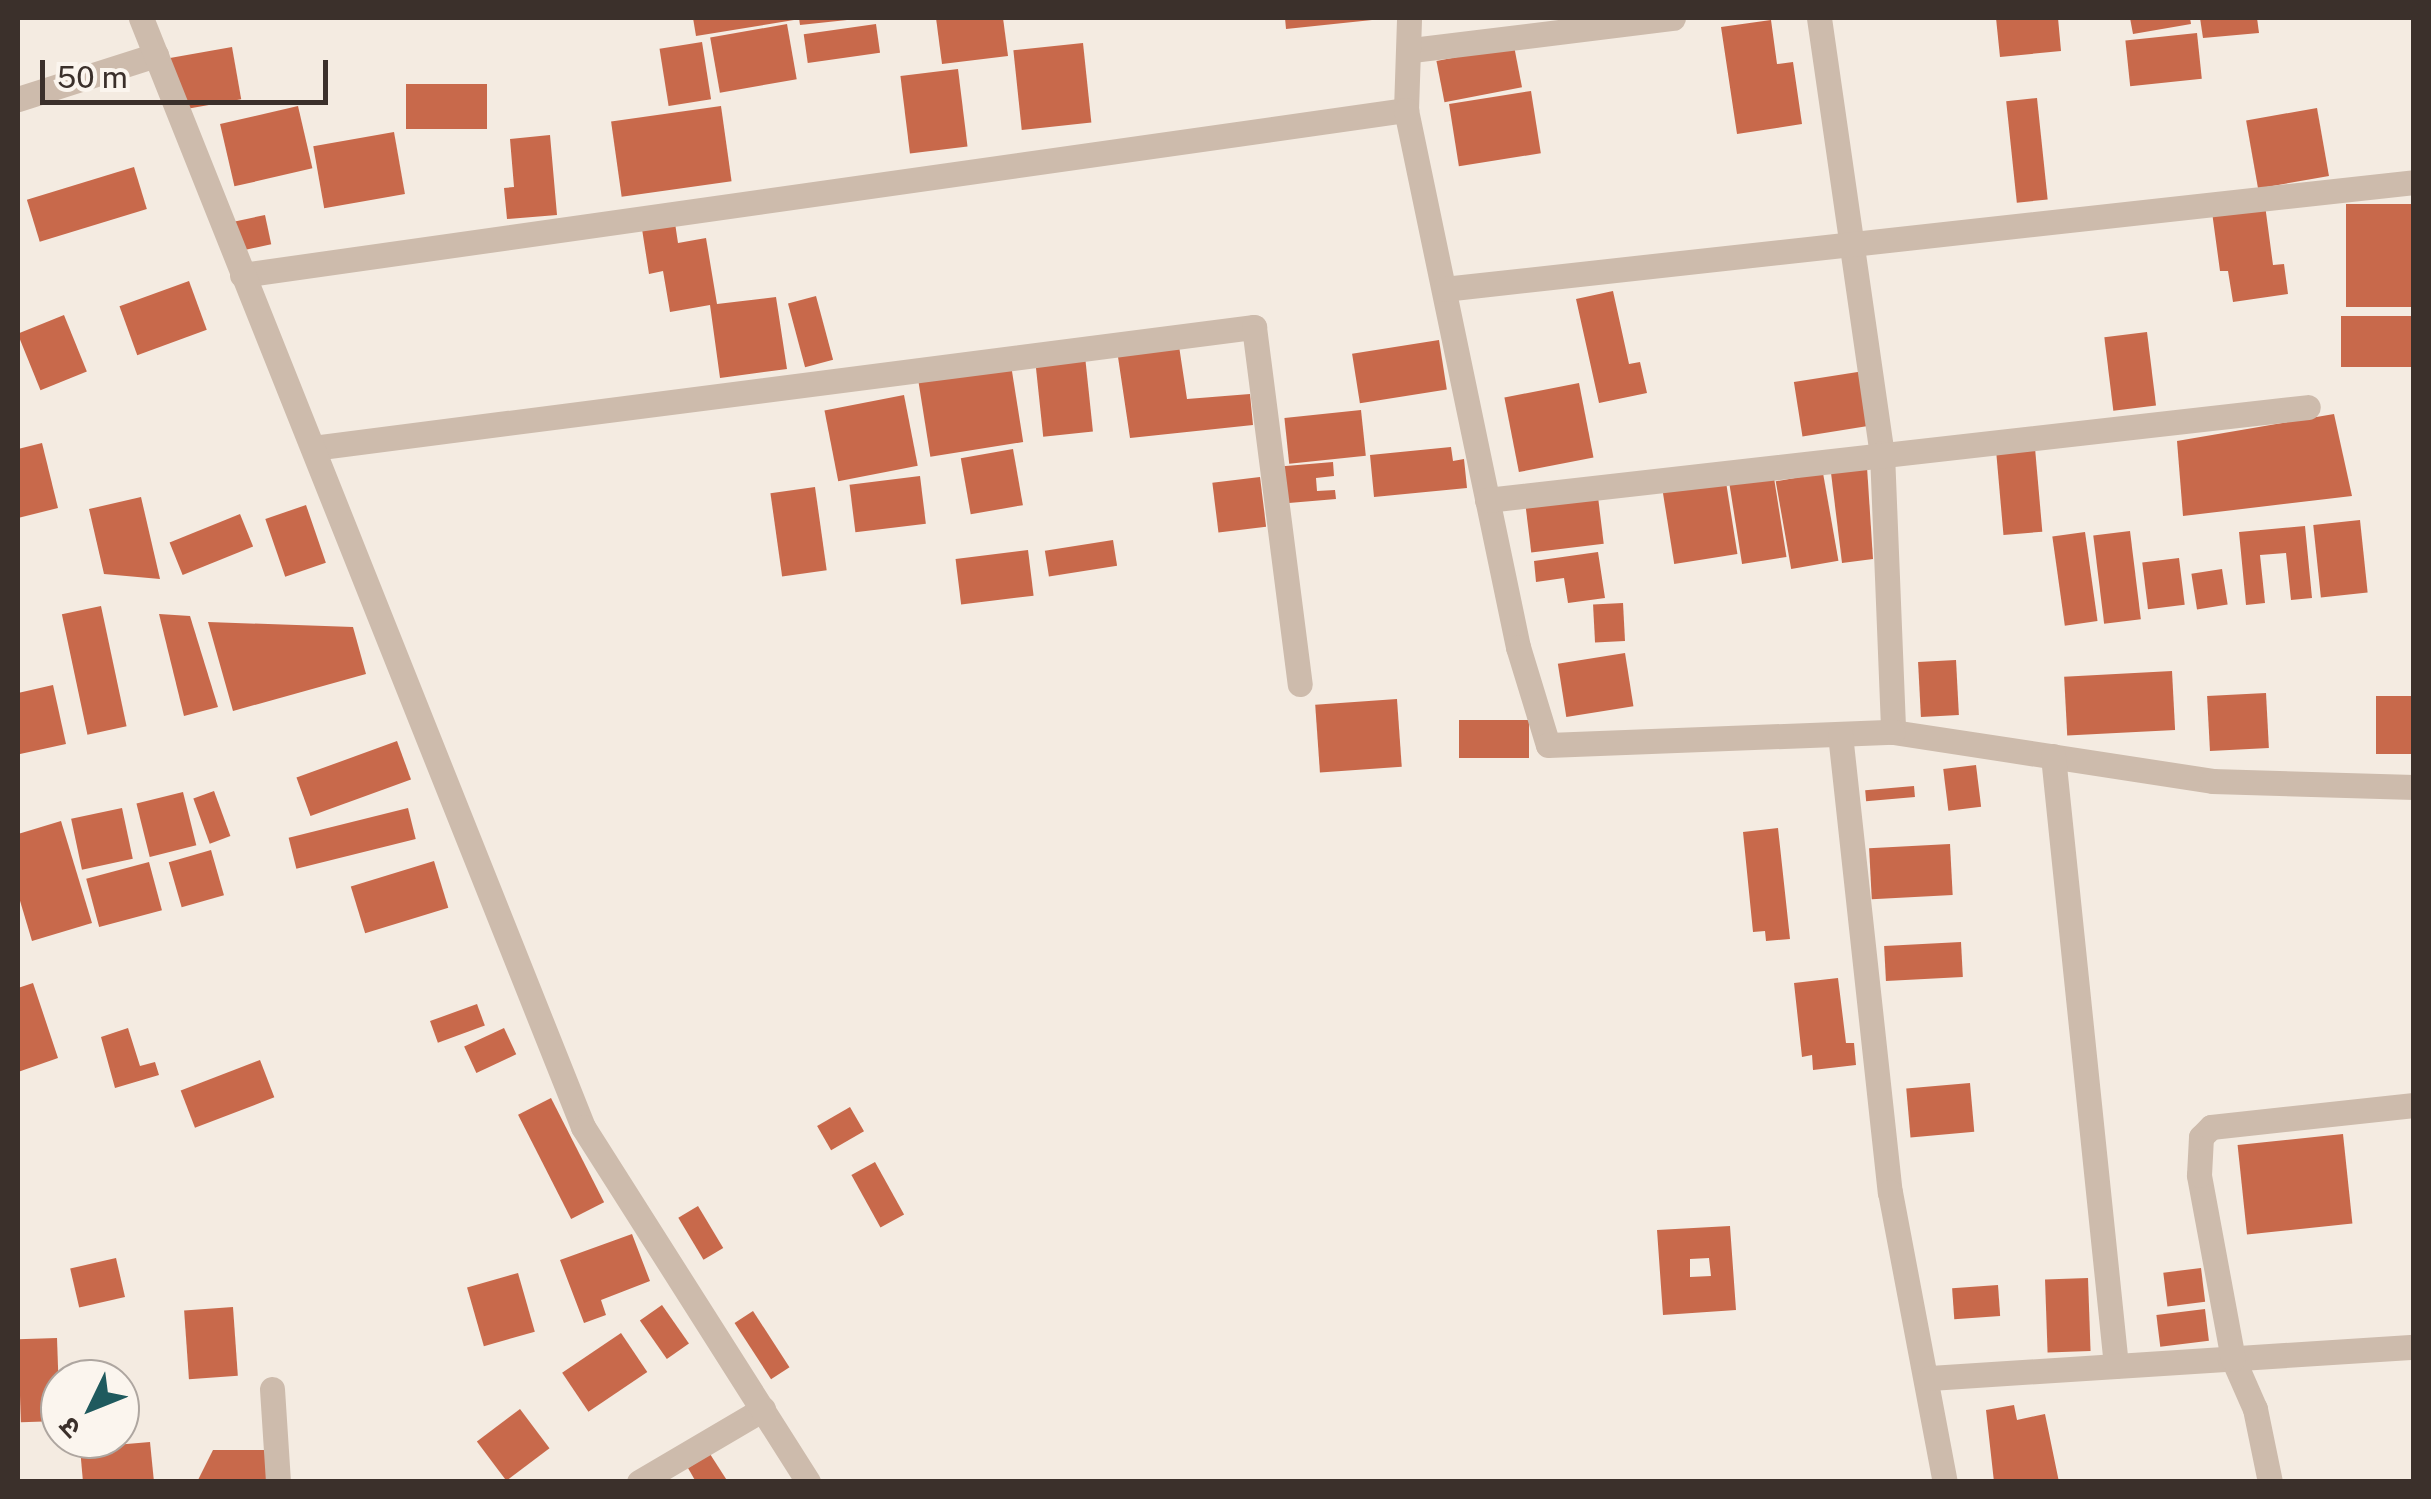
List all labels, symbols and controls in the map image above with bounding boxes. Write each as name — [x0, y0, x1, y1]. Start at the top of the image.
scale bar — [45, 40, 332, 102]
text: 50 m — [57, 59, 128, 95]
north arrow — [40, 1359, 140, 1459]
text: उ — [52, 1411, 87, 1446]

